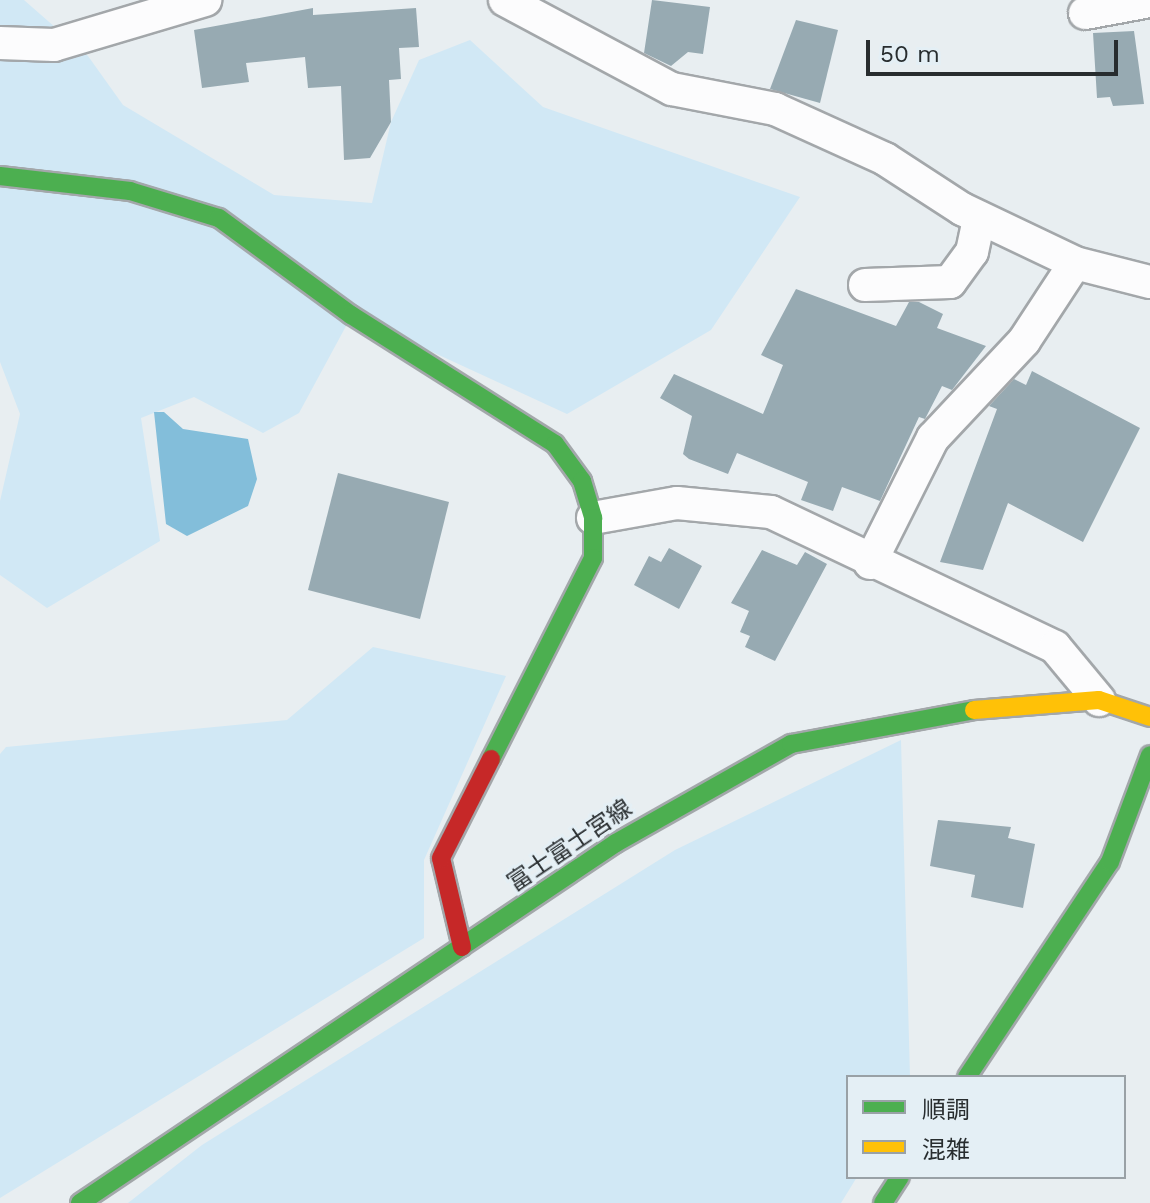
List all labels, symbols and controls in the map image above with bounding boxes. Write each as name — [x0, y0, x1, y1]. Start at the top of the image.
scale bar — [870, 24, 1122, 74]
text: 50 m — [880, 40, 940, 68]
street label: 富士富士宮線 — [502, 794, 638, 898]
legend — [846, 1075, 1126, 1179]
text: 順調 — [922, 1096, 970, 1124]
text: 混雑 — [922, 1136, 970, 1164]

